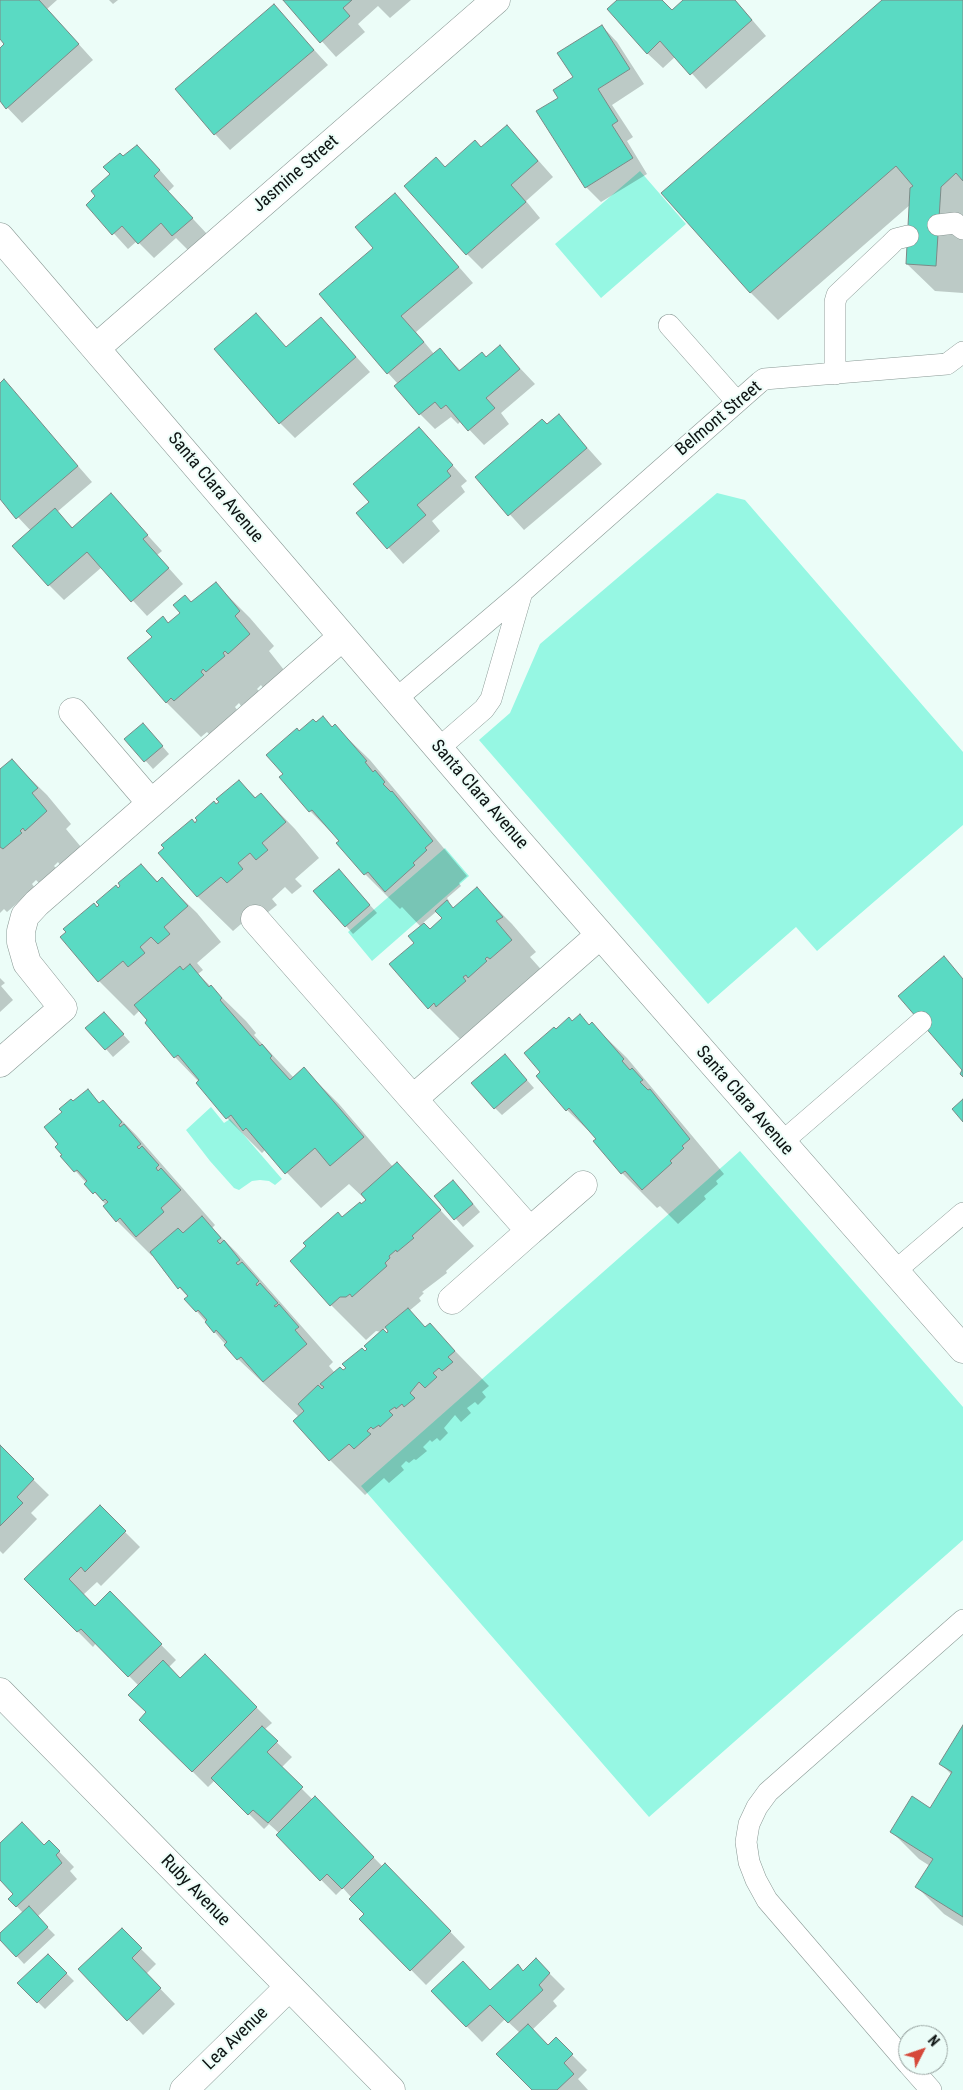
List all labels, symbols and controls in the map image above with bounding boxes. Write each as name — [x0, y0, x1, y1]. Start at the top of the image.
street label: Jasmine Street — [249, 131, 343, 217]
street label: Belmont Street — [672, 377, 766, 461]
street label: Santa Clara Avenue — [163, 428, 267, 548]
street label: Santa Clara Avenue — [426, 736, 532, 854]
street label: Santa Clara Avenue — [691, 1042, 797, 1160]
street label: Ruby Avenue — [156, 1851, 234, 1931]
street label: Lea Avenue — [199, 2003, 273, 2075]
north arrow — [898, 2025, 948, 2075]
text: N — [925, 2032, 942, 2049]

